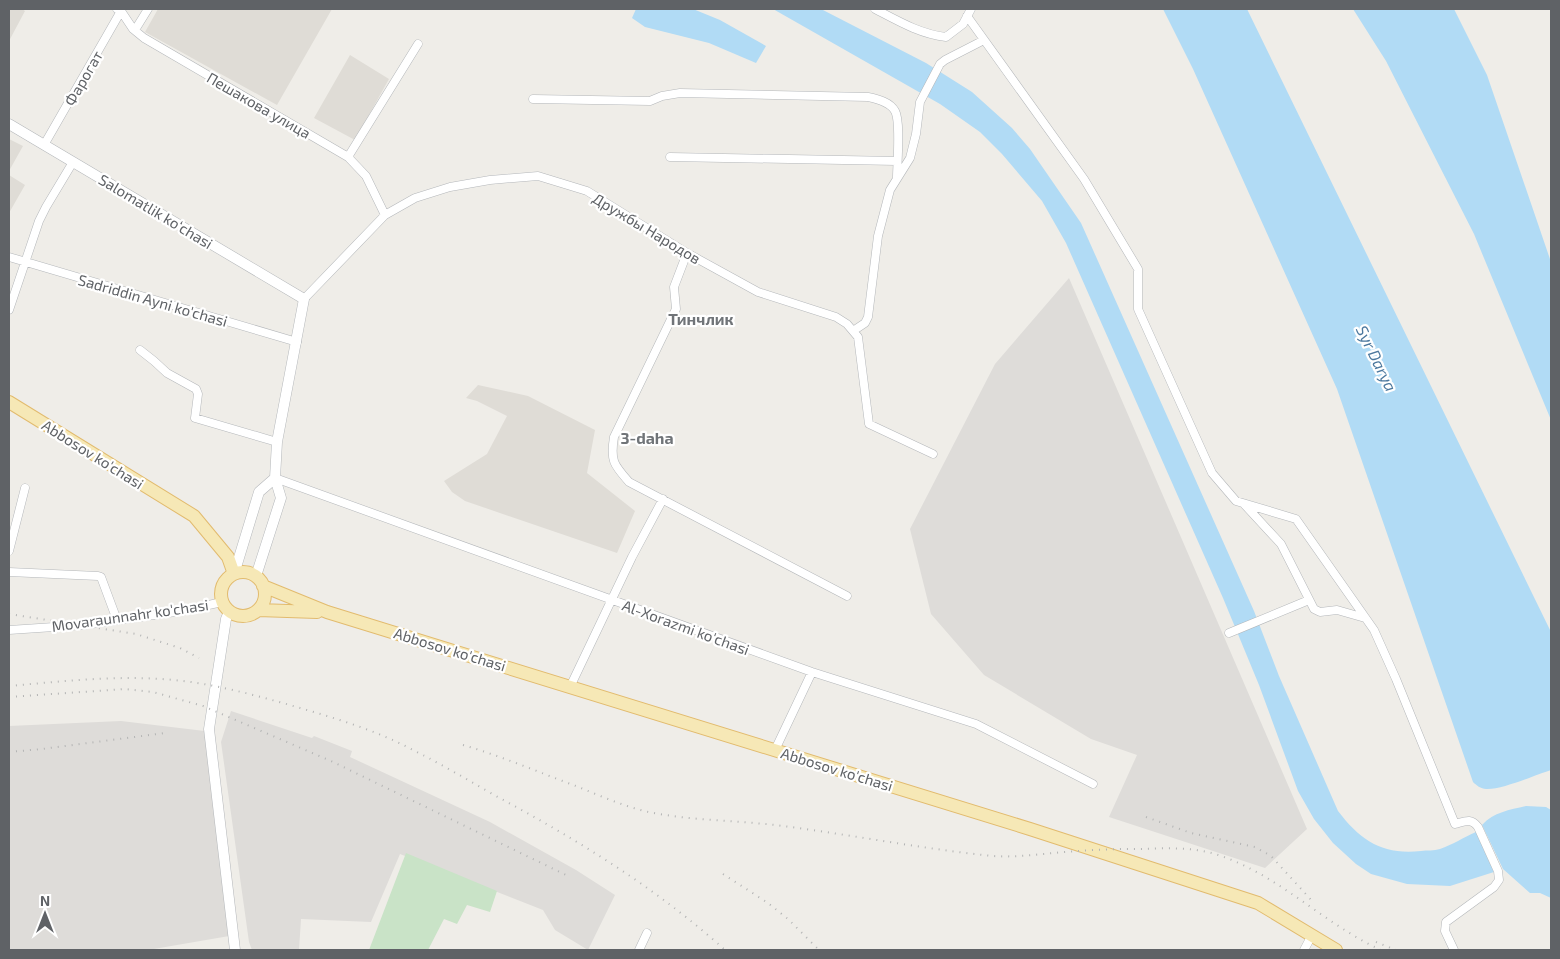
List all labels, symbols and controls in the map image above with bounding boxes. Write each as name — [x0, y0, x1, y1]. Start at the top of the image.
street label: Фарогат — [60, 47, 106, 109]
street label: Пешакова улица — [203, 68, 314, 143]
street label: Salomatlik ko‘chasi — [96, 170, 216, 252]
street label: Дружбы Народов — [589, 189, 704, 268]
street label: Sadriddin Ayni ko'chasi — [76, 270, 230, 330]
district label: Тинчлик — [668, 309, 734, 328]
water label: Syr Darya — [1352, 322, 1401, 395]
street label: Abbosov ko'chasi — [39, 416, 147, 492]
district label: 3-daha — [620, 428, 674, 447]
street label: Movaraunnahr ko'chasi — [50, 595, 210, 635]
street label: Al-Xorazmi ko'chasi — [620, 596, 752, 658]
street label: Abbosov ko'chasi — [392, 623, 508, 675]
street label: Abbosov ko'chasi — [779, 743, 895, 795]
north arrow — [20, 889, 70, 939]
text: N — [40, 892, 50, 909]

